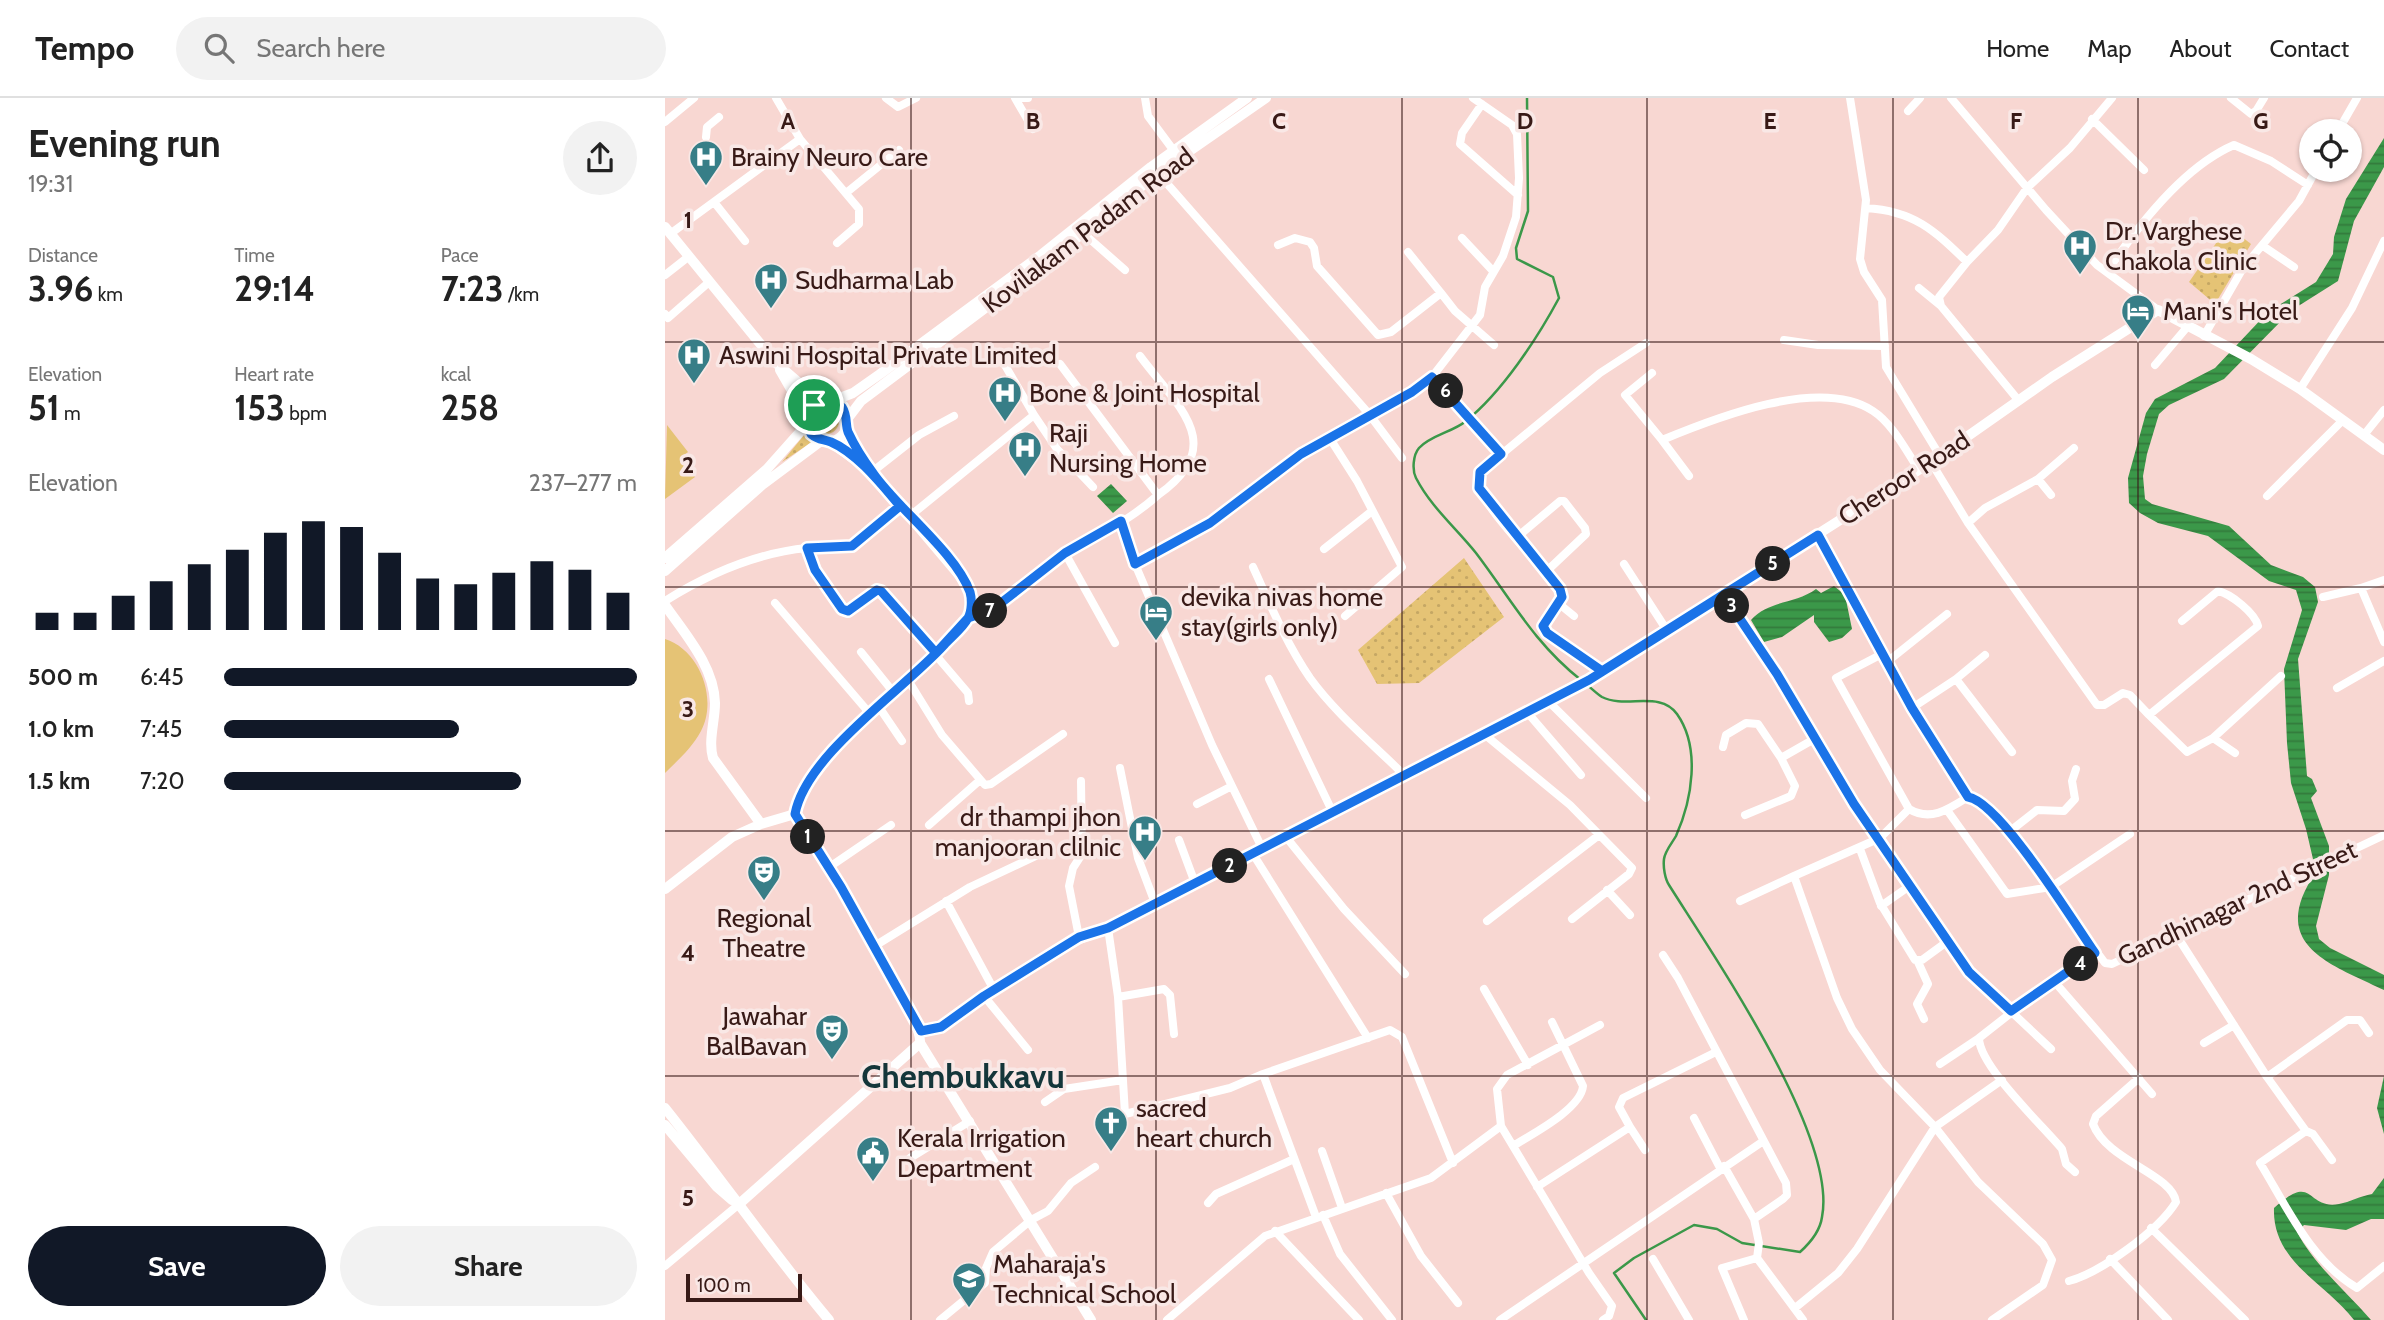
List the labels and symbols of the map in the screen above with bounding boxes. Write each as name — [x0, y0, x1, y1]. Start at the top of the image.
text: A — [781, 107, 796, 135]
text: B — [1026, 107, 1040, 135]
text: C — [1272, 107, 1286, 135]
text: D — [1517, 107, 1533, 135]
text: E — [1763, 107, 1777, 135]
text: F — [2010, 107, 2022, 135]
text: G — [2253, 107, 2269, 135]
hospital icon: Brainy Neuro Care — [687, 138, 725, 187]
street label: Kovilakam Padam Road — [976, 140, 1200, 320]
place label: Brainy Neuro Care — [731, 141, 928, 173]
text: 1 — [684, 206, 692, 234]
place label: Dr. Varghese Chakola Clinic — [2105, 215, 2257, 277]
hospital icon: Dr. Varghese Chakola Clinic — [2061, 227, 2099, 276]
hospital icon: Sudharma Lab — [752, 261, 790, 310]
place label: Sudharma Lab — [795, 264, 954, 296]
hotel icon: Mani's Hotel — [2119, 292, 2157, 341]
place label: Mani's Hotel — [2163, 295, 2298, 327]
hospital icon: Aswini Hospital Private Limited — [675, 336, 713, 385]
place label: Aswini Hospital Private Limited — [719, 339, 1057, 371]
hospital icon: Bone & Joint Hospital — [986, 374, 1024, 423]
pin: 6 — [1429, 374, 1463, 408]
pin — [784, 375, 844, 435]
place label: Bone & Joint Hospital — [1029, 377, 1260, 409]
place label: Raji Nursing Home — [1049, 417, 1207, 479]
street label: Cheroor Road — [1832, 424, 1976, 532]
hospital icon: Raji Nursing Home — [1006, 429, 1044, 478]
text: 2 — [682, 451, 694, 479]
pin: 5 — [1755, 546, 1791, 582]
place label: devika nivas home stay(girls only) — [1181, 581, 1383, 643]
pin: 3 — [1715, 588, 1749, 624]
hotel icon: devika nivas home stay(girls only) — [1137, 593, 1175, 642]
pin: 7 — [973, 594, 1007, 628]
text: 3 — [682, 695, 694, 723]
place label: dr thampi jhon manjooran clilnic — [935, 801, 1121, 863]
hospital icon: dr thampi jhon manjooran clilnic — [1126, 813, 1164, 862]
pin: 1 — [790, 820, 825, 854]
street label: Gandhinagar 2nd Street — [2112, 833, 2362, 973]
pin: 2 — [1213, 848, 1247, 884]
theatre icon: Regional Theatre — [745, 853, 783, 902]
place label: Regional Theatre — [717, 902, 811, 964]
text: 4 — [681, 939, 695, 967]
pin: 4 — [2063, 946, 2099, 982]
place label: Jawahar BalBavan — [706, 1000, 808, 1062]
theatre icon: Jawahar BalBavan — [813, 1012, 851, 1061]
district label: Chembukkavu — [861, 1056, 1065, 1096]
place label: sacred heart church — [1136, 1092, 1272, 1154]
church icon: sacred heart church — [1092, 1104, 1130, 1153]
place label: Kerala Irrigation Department — [897, 1122, 1066, 1184]
public building icon: Kerala Irrigation Department — [854, 1134, 892, 1183]
text: 5 — [682, 1184, 694, 1212]
place label: Maharaja's Technical School — [993, 1248, 1176, 1310]
school or university icon: Maharaja's Technical School — [950, 1260, 988, 1309]
scale bar — [686, 1271, 801, 1303]

